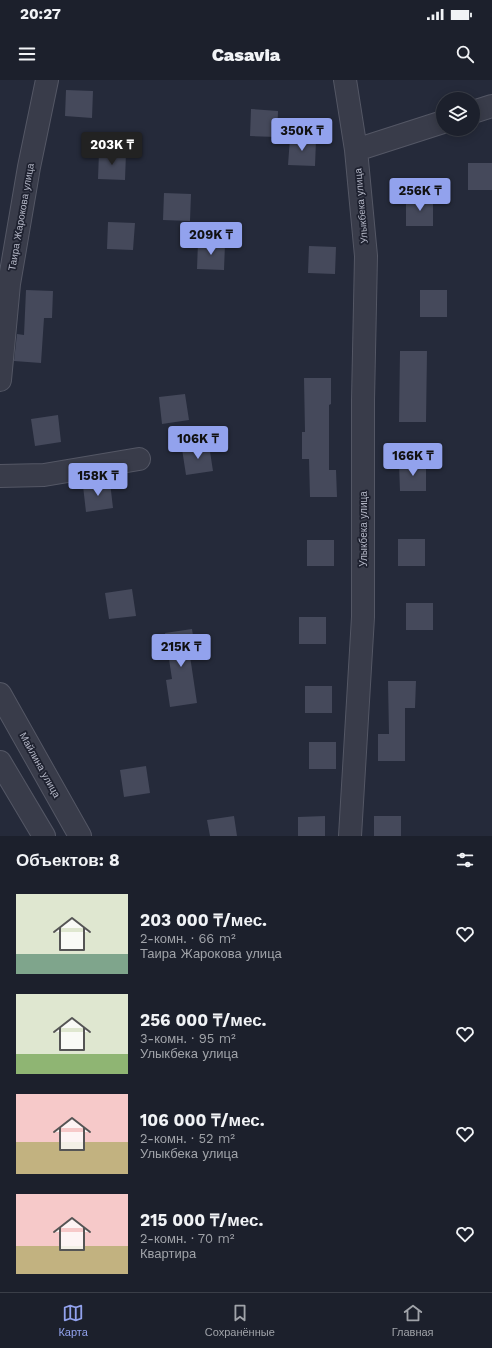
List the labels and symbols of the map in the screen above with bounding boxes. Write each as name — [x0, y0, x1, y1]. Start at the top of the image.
pin: 350K ₸ — [269, 118, 335, 152]
pin: 203K ₸ — [79, 132, 145, 166]
street label: Таира Жарокова улица — [6, 162, 36, 272]
street label: Улыкбека улица — [352, 167, 370, 244]
pin: 256K ₸ — [387, 178, 453, 212]
pin: 209K ₸ — [178, 222, 244, 256]
pin: 106K ₸ — [165, 426, 231, 460]
pin: 166K ₸ — [380, 443, 446, 477]
pin: 158K ₸ — [65, 463, 131, 497]
street label: Улыкбека улица — [358, 491, 369, 567]
pin: 215K ₸ — [148, 634, 214, 668]
street label: Майлина улица — [17, 730, 63, 800]

